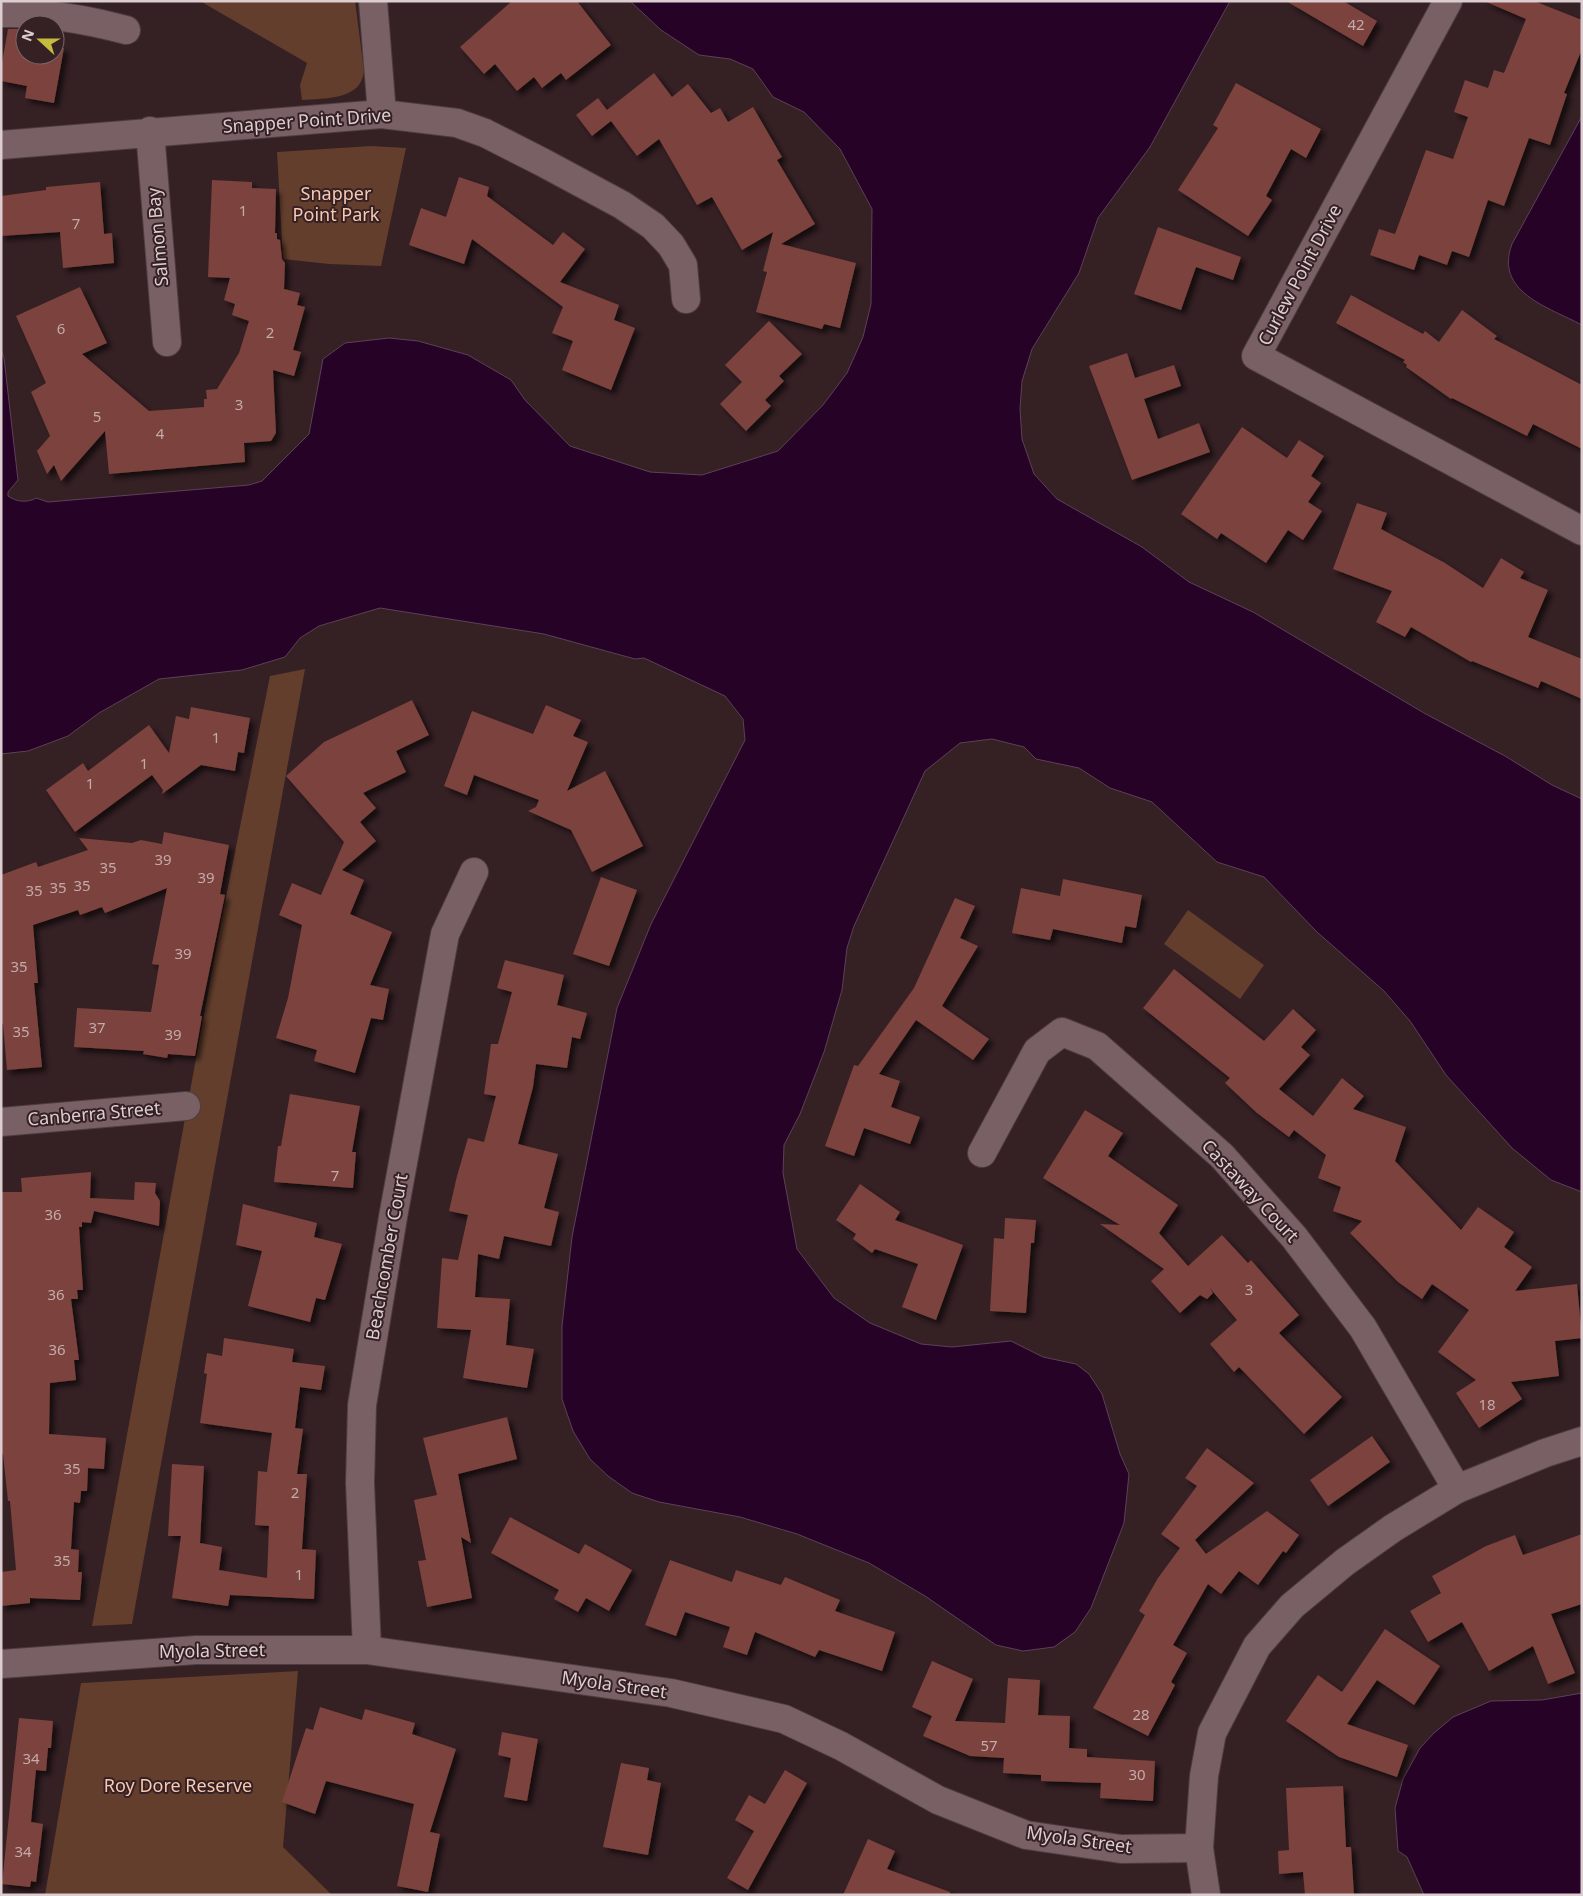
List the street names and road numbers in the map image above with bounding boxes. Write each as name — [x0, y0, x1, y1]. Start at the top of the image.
street label: Snapper Point Drive — [222, 102, 392, 138]
street label: Salmon Bay — [141, 186, 173, 288]
street label: Curlew Point Drive — [1252, 200, 1346, 349]
street label: Canberra Street — [26, 1095, 162, 1131]
street label: Castaway Court — [1197, 1134, 1305, 1247]
street label: Beachcomber Court — [360, 1171, 413, 1342]
street label: Myola Street — [159, 1637, 266, 1663]
street label: Myola Street — [560, 1665, 669, 1703]
street label: Myola Street — [1025, 1820, 1134, 1858]

